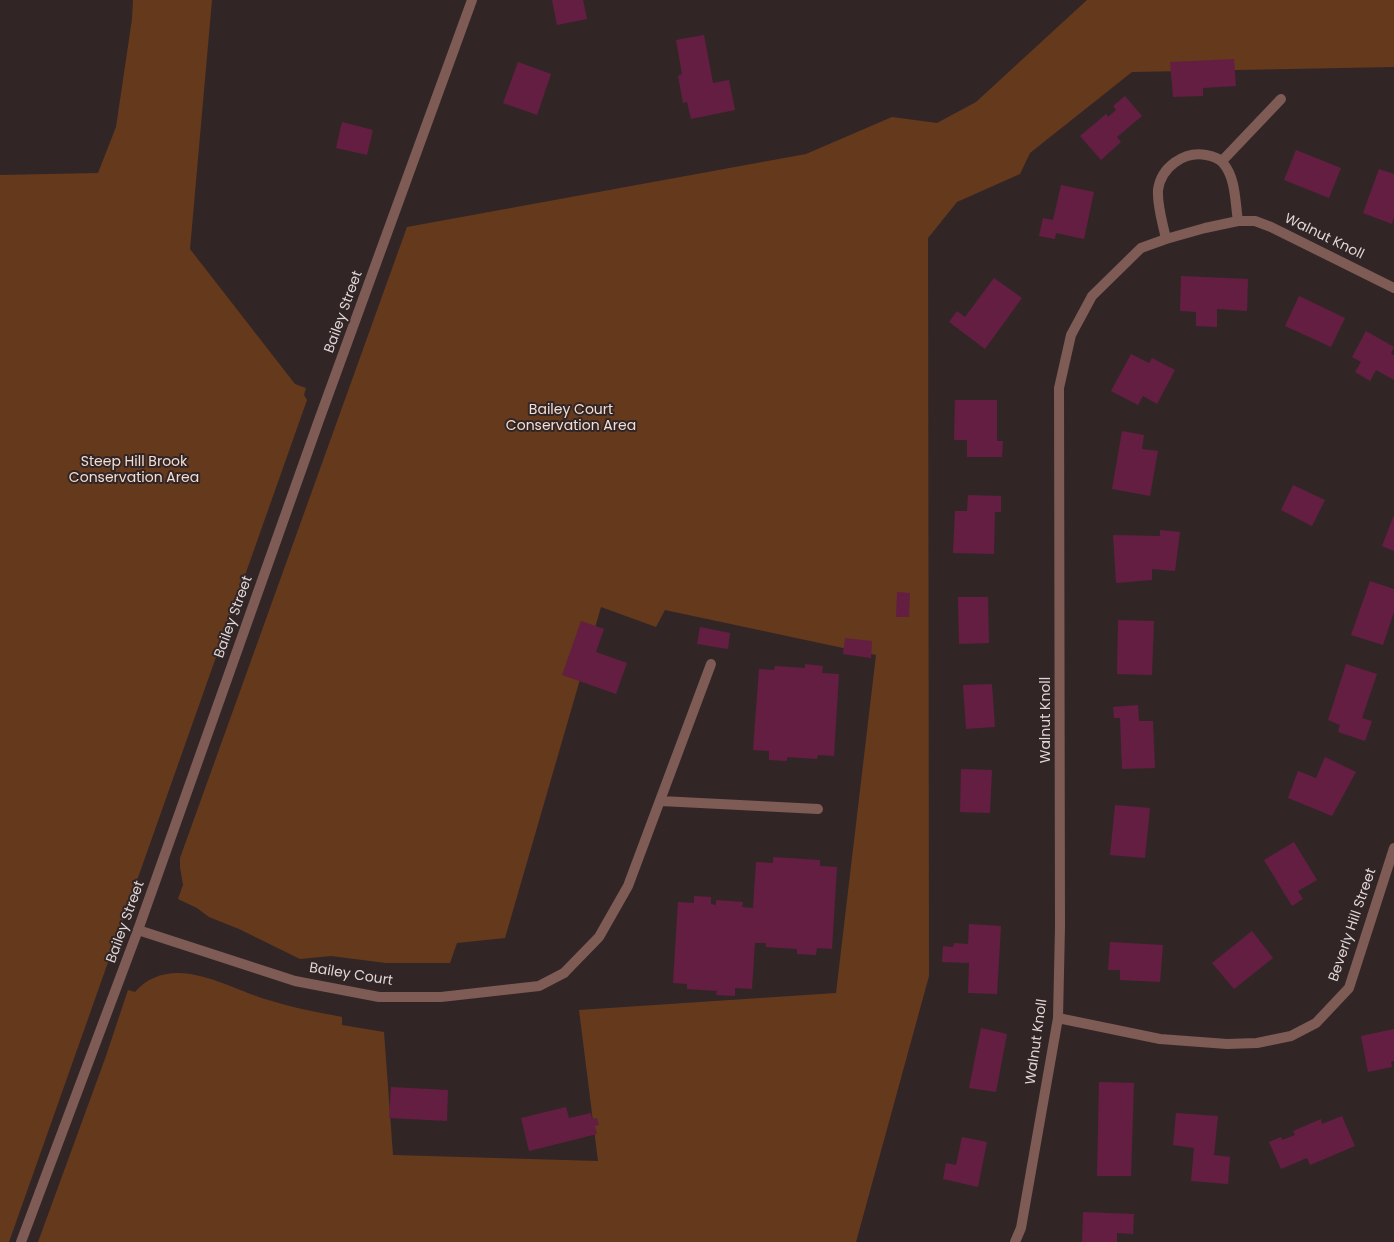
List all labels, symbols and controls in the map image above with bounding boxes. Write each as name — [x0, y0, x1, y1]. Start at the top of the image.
street label: Walnut Knoll — [1281, 210, 1367, 264]
street label: Bailey Street — [321, 269, 367, 355]
park label: Bailey Court Conservation Area — [506, 402, 636, 434]
park label: Steep Hill Brook Conservation Area — [69, 454, 199, 486]
street label: Bailey Street — [211, 574, 257, 660]
street label: Walnut Knoll — [1038, 677, 1054, 763]
street label: Beverly Hill Street — [1326, 866, 1380, 984]
street label: Bailey Street — [103, 879, 149, 965]
street label: Bailey Court — [308, 960, 394, 990]
street label: Walnut Knoll — [1023, 998, 1051, 1086]

